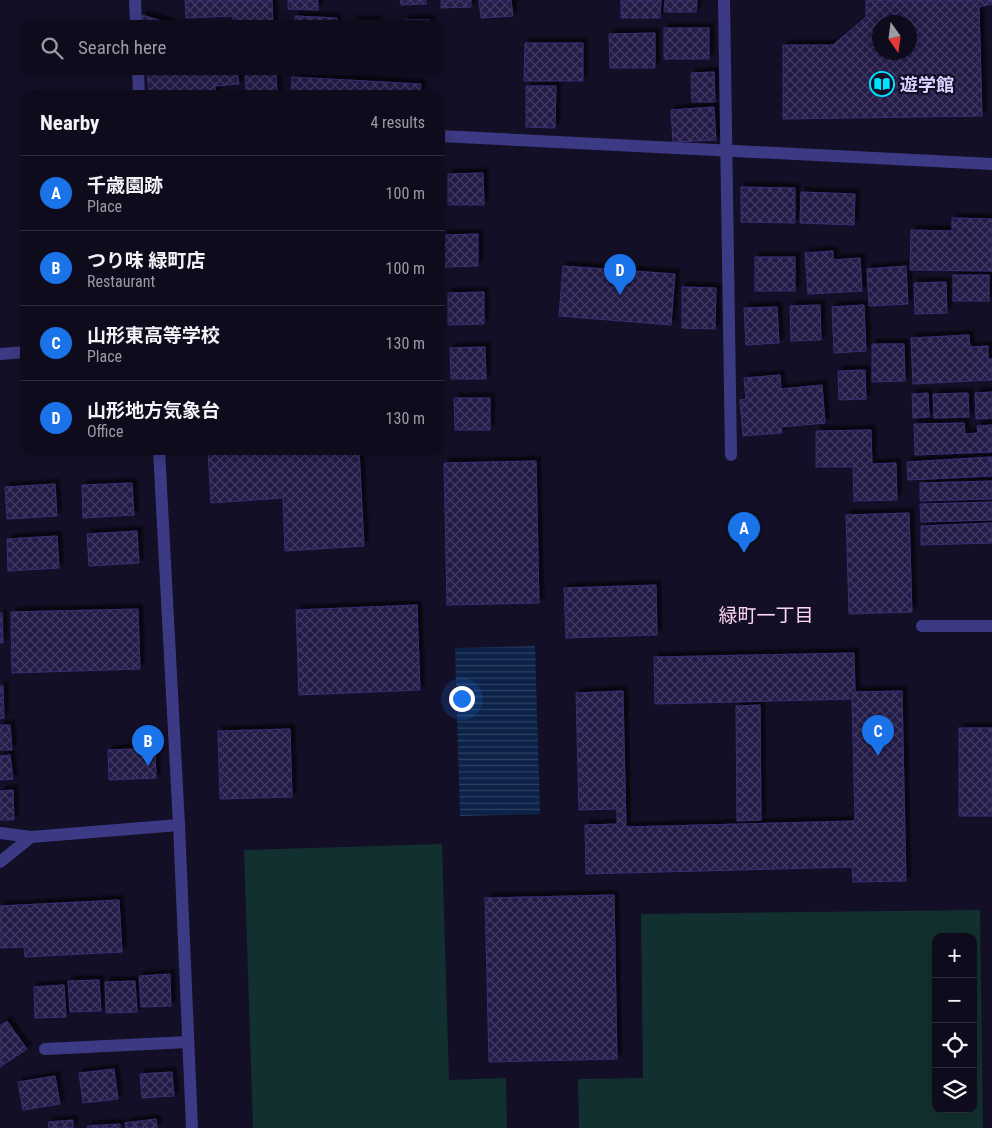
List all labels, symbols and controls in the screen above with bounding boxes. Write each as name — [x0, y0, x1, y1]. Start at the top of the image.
north arrow — [872, 15, 917, 60]
search box — [20, 20, 445, 75]
icon: search — [38, 34, 66, 62]
text: Search here — [78, 36, 166, 59]
library icon: 遊学館 — [869, 71, 895, 97]
place label: 遊学館 — [900, 74, 954, 95]
text: Nearby — [40, 111, 99, 135]
text: 4 results — [370, 113, 425, 132]
text: 千歳園跡 — [87, 174, 163, 197]
text: A — [51, 184, 61, 203]
text: 100 m — [386, 184, 425, 203]
text: Place — [87, 197, 122, 216]
text: つり味 緑町店 — [87, 249, 205, 272]
pin: D — [604, 254, 636, 295]
text: B — [52, 259, 60, 278]
text: 100 m — [386, 259, 425, 278]
text: Restaurant — [87, 272, 155, 291]
text: 山形東高等学校 — [87, 324, 220, 347]
text: C — [51, 334, 61, 353]
text: 130 m — [386, 334, 425, 353]
text: Place — [87, 347, 122, 366]
text: 山形地方気象台 — [87, 399, 220, 422]
text: D — [51, 409, 61, 428]
text: 130 m — [386, 409, 425, 428]
text: Office — [87, 422, 123, 441]
pin: A — [728, 512, 760, 553]
district label: 緑町一丁目 — [718, 604, 814, 627]
your location — [449, 686, 475, 712]
pin: C — [862, 715, 894, 756]
pin: B — [132, 725, 164, 766]
map controls — [932, 933, 977, 1113]
button: + — [932, 933, 977, 978]
button: − — [932, 978, 977, 1023]
button: locate — [932, 1023, 977, 1068]
button: layers — [932, 1068, 977, 1113]

